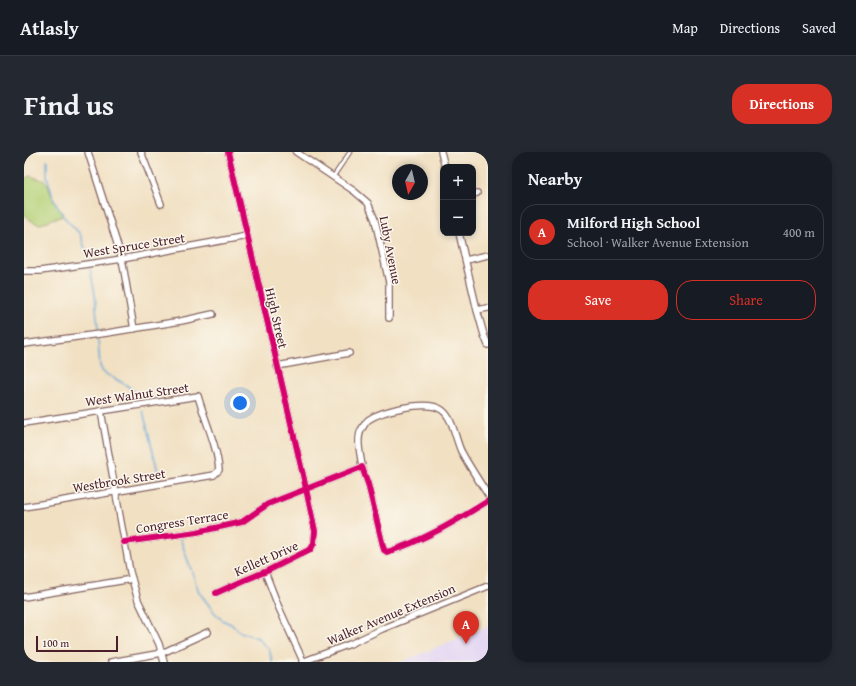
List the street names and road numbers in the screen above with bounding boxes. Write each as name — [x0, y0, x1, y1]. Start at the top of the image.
street label: Luby Avenue — [375, 214, 406, 286]
street label: West Spruce Street — [82, 228, 187, 263]
street label: High Street — [260, 286, 293, 351]
street label: West Walnut Street — [84, 378, 190, 411]
street label: Westbrook Street — [71, 464, 167, 497]
street label: Congress Terrace — [134, 505, 230, 538]
street label: Kellett Drive — [231, 536, 301, 581]
street label: Walker Avenue Extension — [324, 579, 459, 650]

